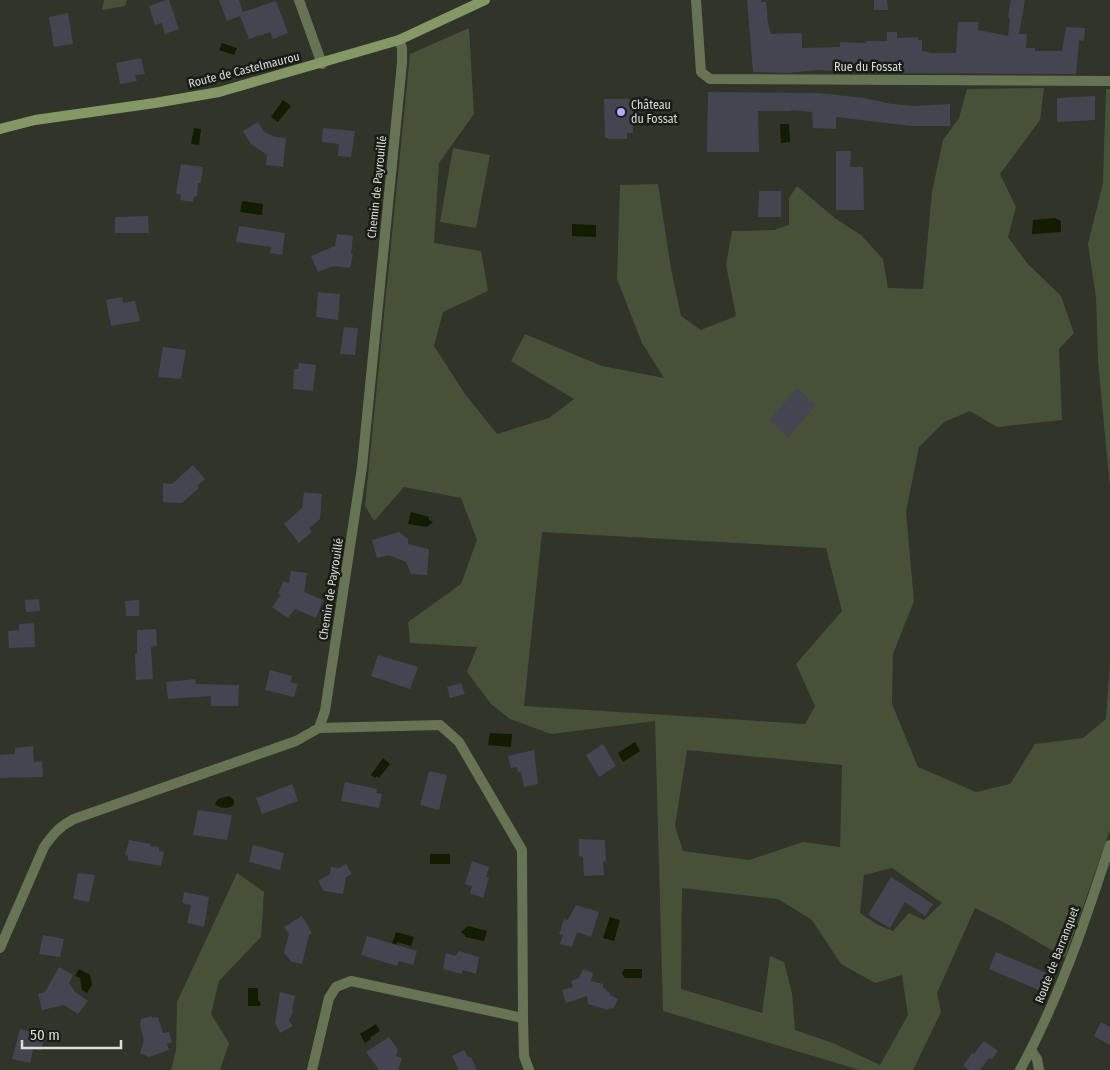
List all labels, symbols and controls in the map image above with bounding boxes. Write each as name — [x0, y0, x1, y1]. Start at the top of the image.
street label: Route de Castelmaurou — [187, 49, 301, 91]
street label: Rue du Fossat — [834, 60, 902, 74]
place label: Château du Fossat — [631, 98, 678, 126]
marker: Château du Fossat — [615, 106, 627, 118]
street label: Chemin de Payrouillé — [365, 135, 389, 239]
street label: Chemin de Payrouillé — [316, 537, 346, 641]
street label: Route de Barranquet — [1032, 905, 1082, 1005]
scale bar — [22, 1018, 121, 1050]
text: 50 m — [30, 1026, 60, 1044]

